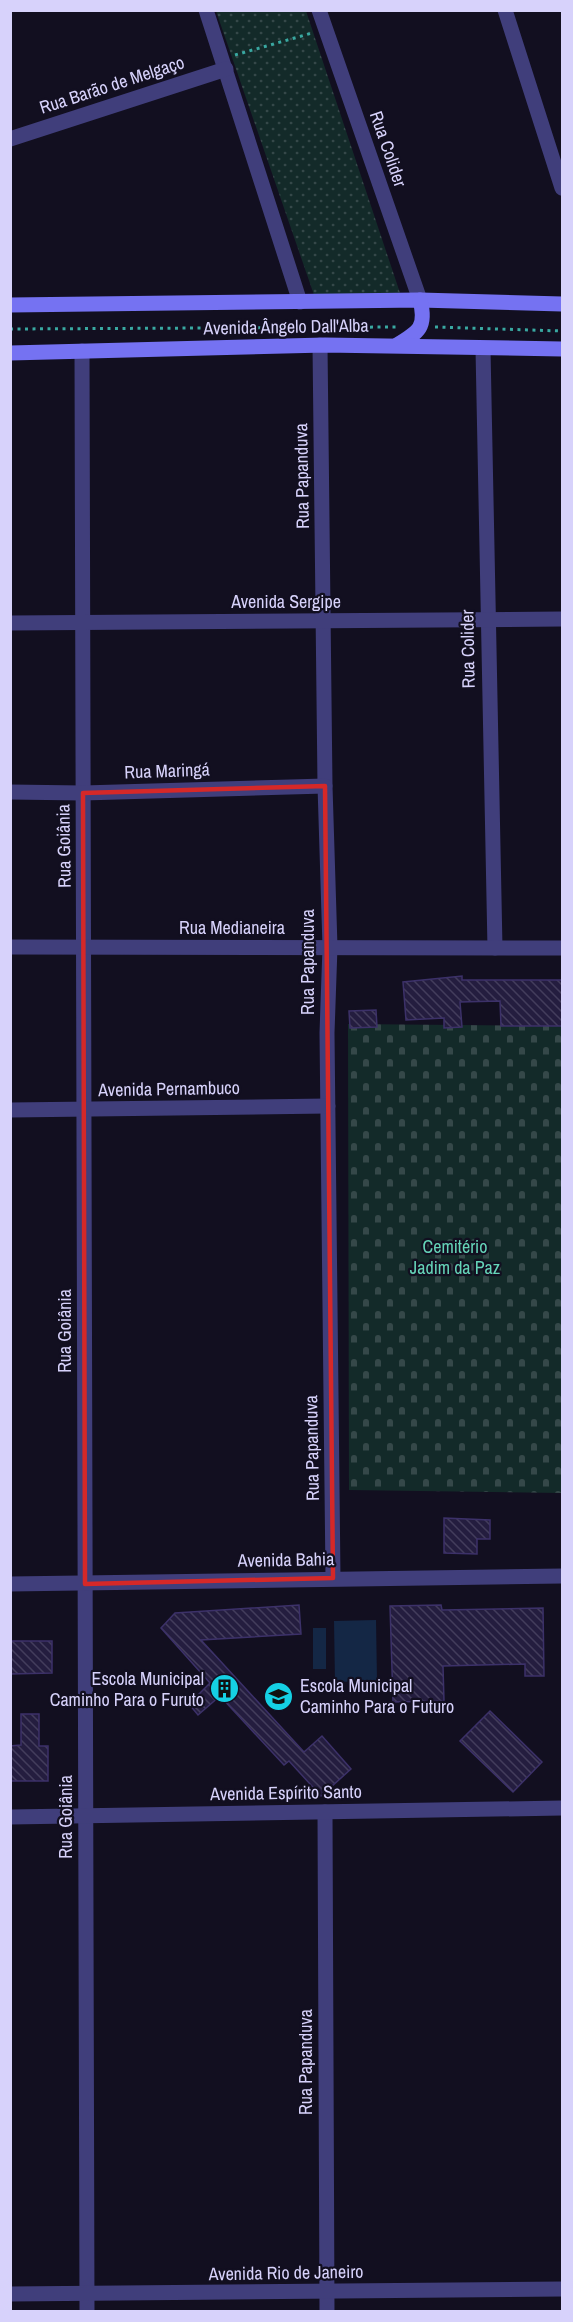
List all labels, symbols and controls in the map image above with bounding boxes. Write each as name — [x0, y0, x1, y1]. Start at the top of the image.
street label: Rua Barão de Melgaço — [36, 49, 187, 120]
street label: Rua Colider — [364, 108, 413, 190]
street label: Avenida Ângelo Dall'Alba — [202, 313, 369, 340]
street label: Rua Papanduva — [288, 423, 315, 529]
street label: Avenida Sergipe — [230, 589, 341, 614]
street label: Rua Colider — [454, 609, 481, 689]
street label: Rua Maringá — [124, 757, 210, 784]
street label: Rua Goiânia — [50, 804, 77, 888]
street label: Rua Papanduva — [295, 909, 320, 1015]
street label: Rua Medianeira — [179, 915, 285, 940]
street label: Avenida Pernambuco — [97, 1075, 240, 1102]
park label: Cemitério Jadim da Paz — [410, 1234, 500, 1280]
street label: Rua Goiânia — [52, 1289, 77, 1373]
street label: Rua Papanduva — [298, 1395, 325, 1501]
street label: Avenida Bahia — [236, 1546, 334, 1573]
place label: Escola Municipal Caminho Para o Furuto — [50, 1666, 204, 1712]
building icon: Escola Municipal Caminho Para o Furuto — [209, 1673, 241, 1705]
place label: Escola Municipal Caminho Para o Futuro — [300, 1673, 454, 1719]
school or university icon: Escola Municipal Caminho Para o Futuro — [263, 1680, 295, 1712]
street label: Rua Goiânia — [53, 1775, 78, 1859]
street label: Avenida Espírito Santo — [209, 1779, 362, 1806]
street label: Rua Papanduva — [293, 2009, 318, 2115]
street label: Avenida Rio de Janeiro — [207, 2259, 364, 2286]

